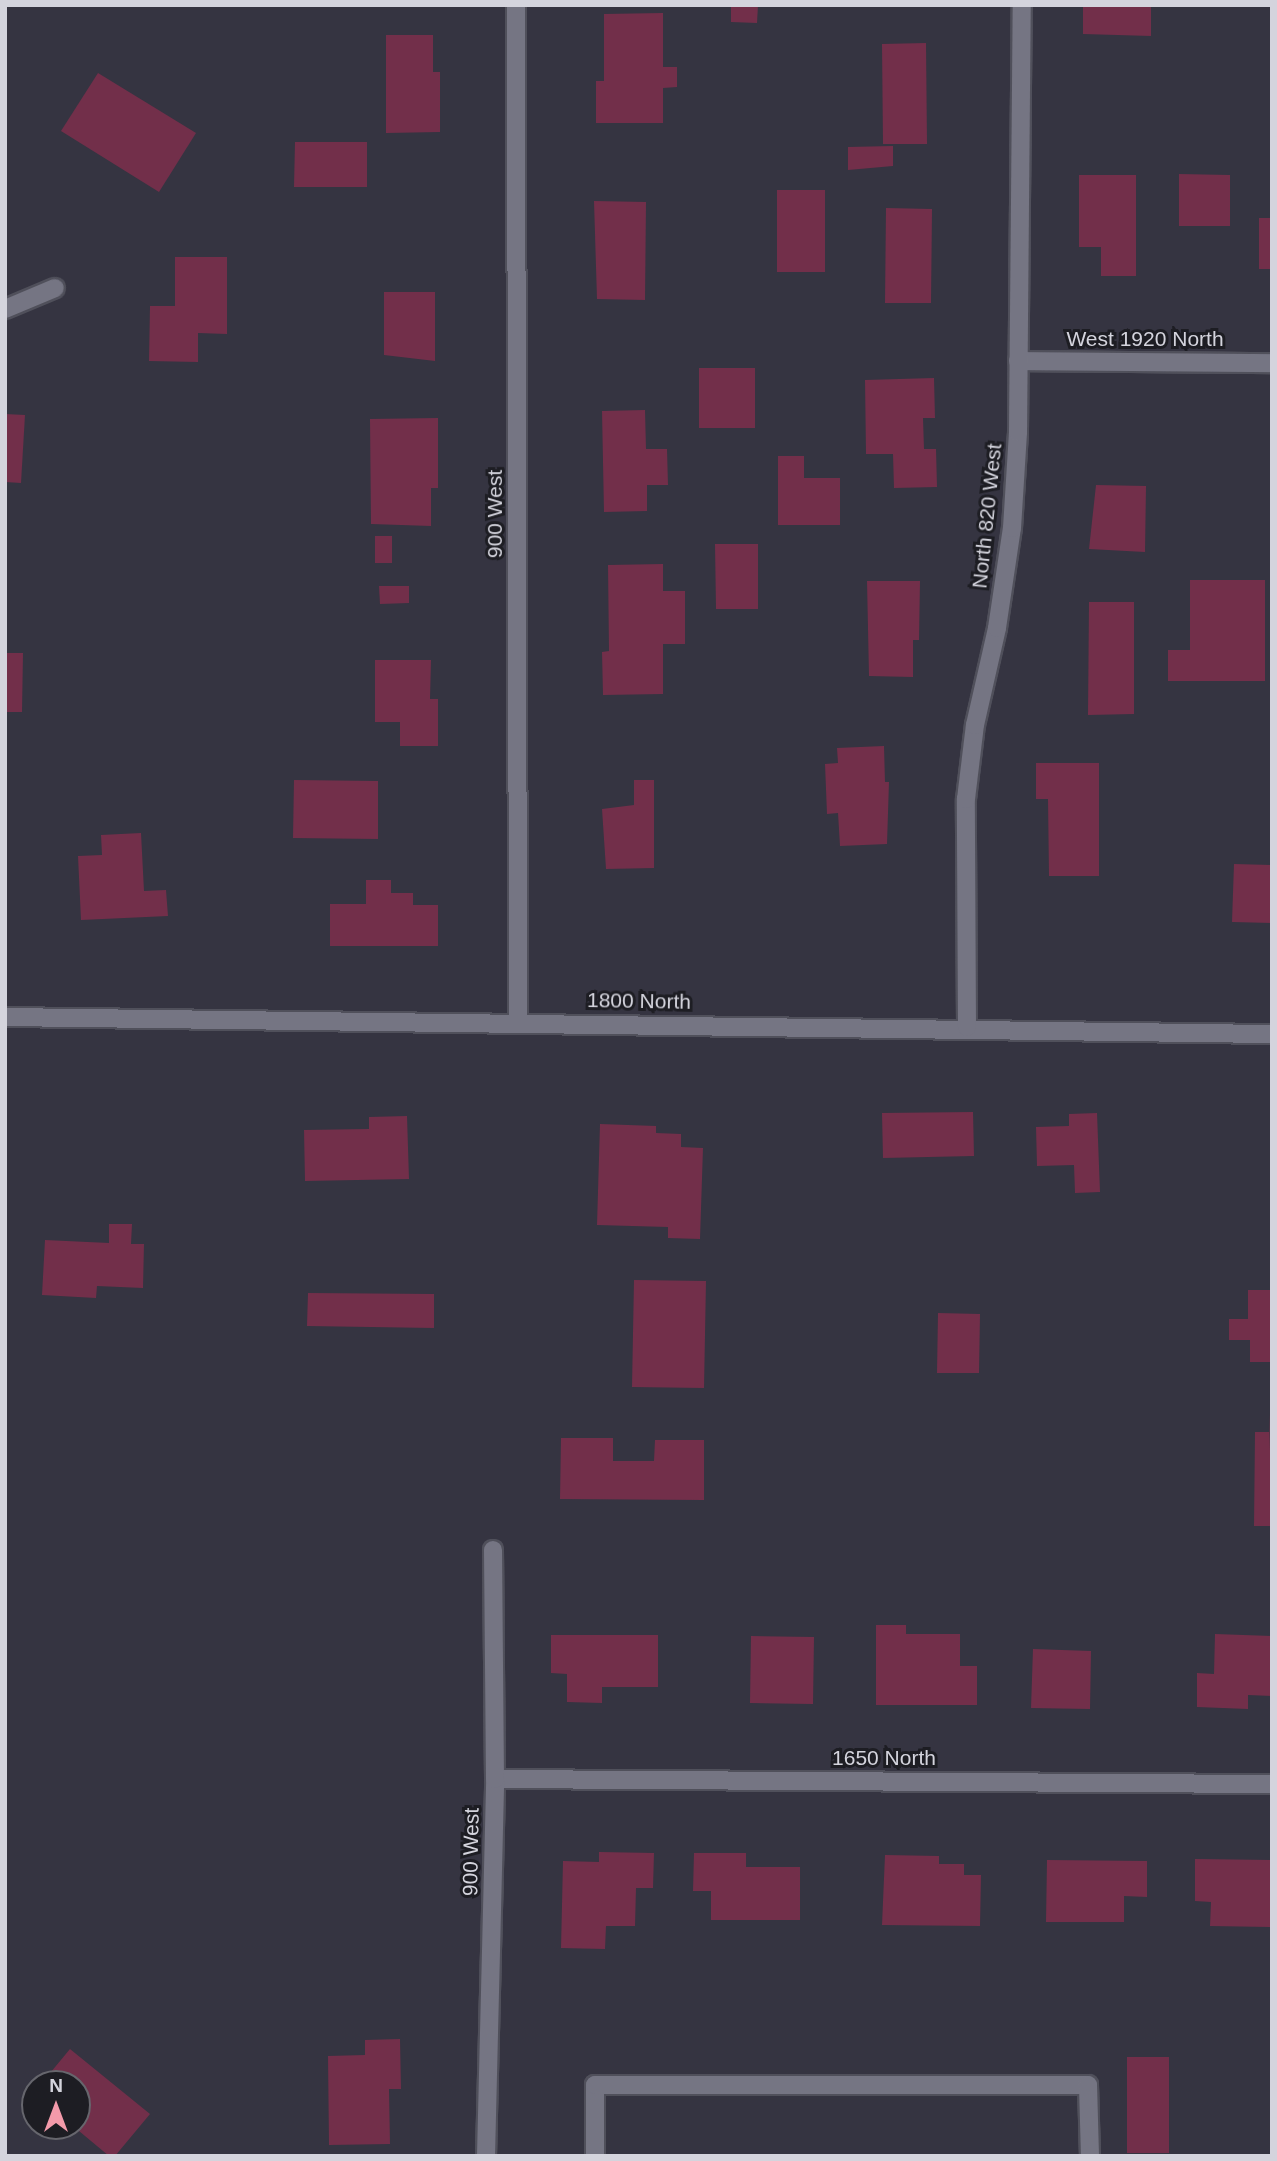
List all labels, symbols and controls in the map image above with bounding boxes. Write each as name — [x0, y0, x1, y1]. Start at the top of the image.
street label: West 1920 North — [1066, 326, 1224, 352]
street label: North 820 West — [967, 442, 1007, 590]
street label: 900 West — [482, 470, 508, 558]
street label: 1800 North — [587, 987, 691, 1015]
street label: 1650 North — [832, 1745, 936, 1771]
street label: 900 West — [458, 1808, 484, 1896]
north arrow — [21, 2070, 91, 2140]
text: N — [49, 2075, 63, 2096]

